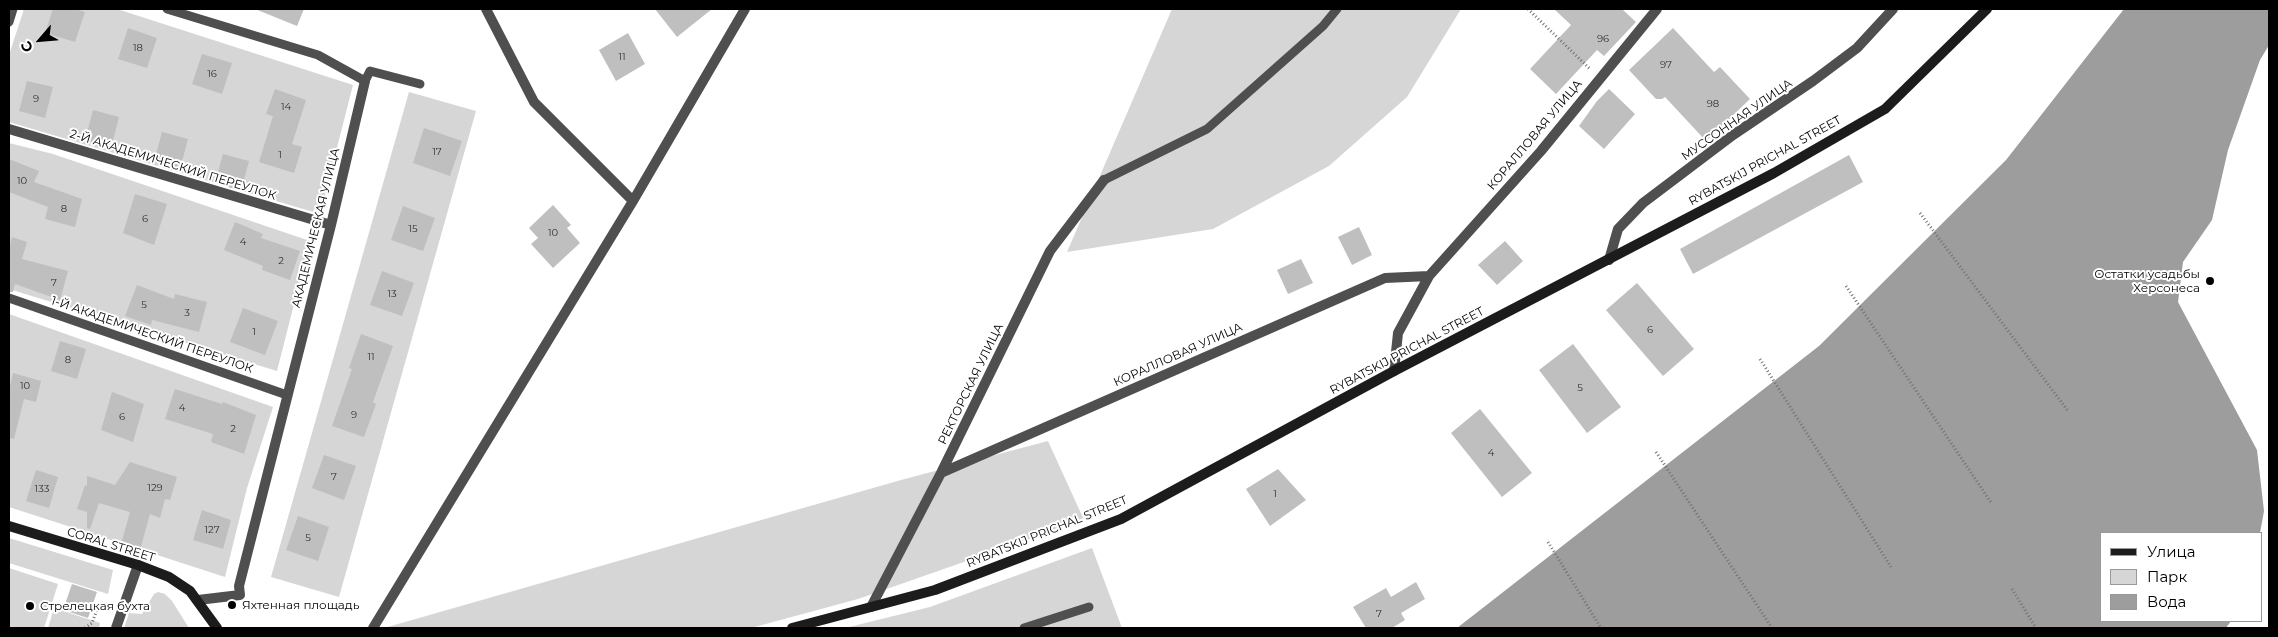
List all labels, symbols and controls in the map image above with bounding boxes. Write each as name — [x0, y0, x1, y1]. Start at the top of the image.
north arrow — [15, 15, 65, 65]
house number: 96 — [1597, 33, 1609, 45]
text: С — [16, 38, 37, 55]
house number: 18 — [133, 42, 143, 54]
house number: 11 — [618, 51, 626, 63]
house number: 97 — [1660, 59, 1672, 71]
house number: 16 — [207, 68, 217, 80]
street label: МУССОННАЯ УЛИЦА — [1679, 76, 1795, 164]
street label: КОРАЛЛОВАЯ УЛИЦА — [1485, 77, 1585, 193]
house number: 9 — [33, 93, 39, 105]
house number: 98 — [1707, 98, 1719, 110]
house number: 14 — [281, 101, 291, 113]
street label: RYBATSKIJ PRICHAL STREET — [1686, 113, 1844, 209]
street label: 2-Й АКАДЕМИЧЕСКИЙ ПЕРЕУЛОК — [68, 127, 278, 203]
house number: 17 — [432, 146, 442, 158]
street label: АКАДЕМИЧЕСКАЯ УЛИЦА — [289, 147, 343, 309]
house number: 1 — [278, 149, 282, 161]
house number: 10 — [17, 175, 27, 187]
house number: 8 — [61, 203, 67, 215]
house number: 6 — [142, 213, 148, 225]
house number: 15 — [408, 223, 418, 235]
house number: 10 — [548, 227, 558, 239]
house number: 4 — [240, 236, 246, 248]
house number: 2 — [278, 255, 284, 267]
place label: Остатки усадьбы Херсонеса — [2094, 267, 2200, 295]
marker: Остатки усадьбы Херсонеса — [2204, 275, 2216, 287]
house number: 7 — [51, 277, 57, 289]
house number: 13 — [387, 288, 397, 300]
street label: 1-Й АКАДЕМИЧЕСКИЙ ПЕРЕУЛОК — [49, 294, 255, 376]
house number: 5 — [141, 299, 147, 311]
street label: RYBATSKIJ PRICHAL STREET — [1328, 304, 1486, 398]
house number: 3 — [184, 307, 190, 319]
street label: КОРАЛЛОВАЯ УЛИЦА — [1111, 320, 1245, 390]
street label: РЕКТОРСКАЯ УЛИЦА — [935, 321, 1007, 447]
house number: 6 — [1647, 324, 1653, 336]
house number: 1 — [252, 326, 256, 338]
house number: 11 — [367, 351, 375, 363]
house number: 8 — [65, 354, 71, 366]
house number: 10 — [20, 380, 30, 392]
house number: 5 — [1577, 382, 1583, 394]
house number: 4 — [179, 402, 185, 414]
house number: 9 — [351, 409, 357, 421]
house number: 6 — [119, 411, 125, 423]
house number: 2 — [230, 423, 236, 435]
house number: 4 — [1488, 447, 1494, 459]
house number: 7 — [331, 471, 337, 483]
house number: 129 — [147, 482, 163, 494]
house number: 133 — [35, 483, 49, 495]
house number: 1 — [1273, 488, 1277, 500]
street label: RYBATSKIJ PRICHAL STREET — [964, 493, 1130, 571]
house number: 127 — [204, 524, 220, 536]
street label: CORAL STREET — [65, 525, 157, 565]
house number: 5 — [305, 532, 311, 544]
legend — [2100, 532, 2263, 622]
text: Улица — [2147, 542, 2195, 561]
text: Парк — [2147, 567, 2187, 586]
text: Вода — [2147, 592, 2186, 611]
place label: Яхтенная площадь — [242, 598, 359, 612]
place label: Стрелецкая бухта — [40, 599, 150, 613]
marker: Яхтенная площадь — [226, 599, 238, 611]
marker: Стрелецкая бухта — [24, 600, 36, 612]
house number: 7 — [1376, 608, 1382, 620]

